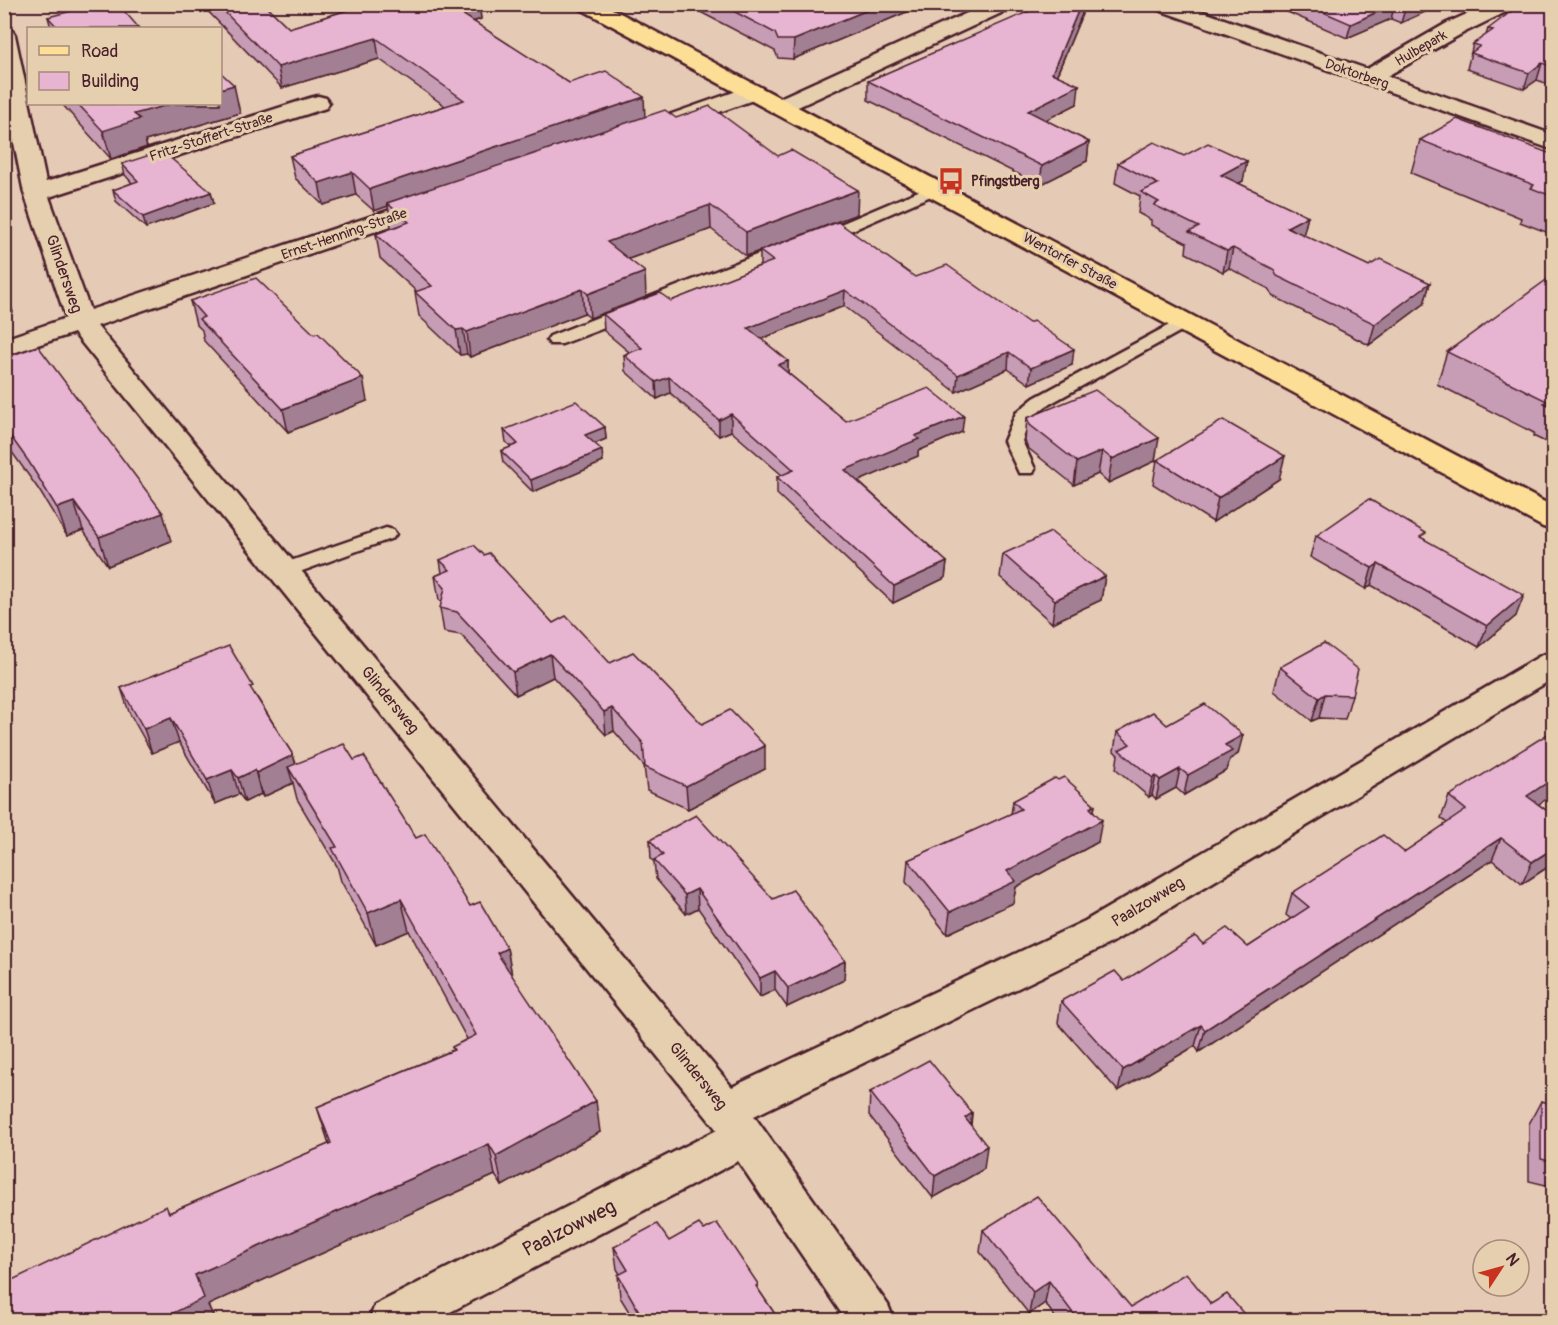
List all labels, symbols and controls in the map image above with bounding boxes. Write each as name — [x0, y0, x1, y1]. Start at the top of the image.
street label: Hulbepark — [1392, 26, 1450, 70]
legend — [27, 27, 222, 105]
text: Road — [81, 40, 118, 63]
street label: Doktorberg — [1323, 55, 1391, 93]
text: Building — [81, 70, 139, 93]
street label: Fritz-Stoffert-Straße — [147, 109, 275, 165]
bus stop icon: Pfingstberg — [936, 166, 966, 196]
place label: Pfingstberg — [971, 173, 1040, 190]
street label: Ernst-Henning-Straße — [279, 204, 409, 263]
street label: Wentorfer Straße — [1020, 229, 1120, 293]
street label: Glindersweg — [41, 232, 87, 316]
street label: Glindersweg — [357, 662, 423, 738]
street label: Paalzowweg — [1108, 873, 1188, 931]
street label: Glindersweg — [665, 1038, 731, 1114]
street label: Paalzowweg — [518, 1194, 620, 1262]
north arrow — [1471, 1238, 1531, 1298]
text: N — [1501, 1250, 1524, 1270]

